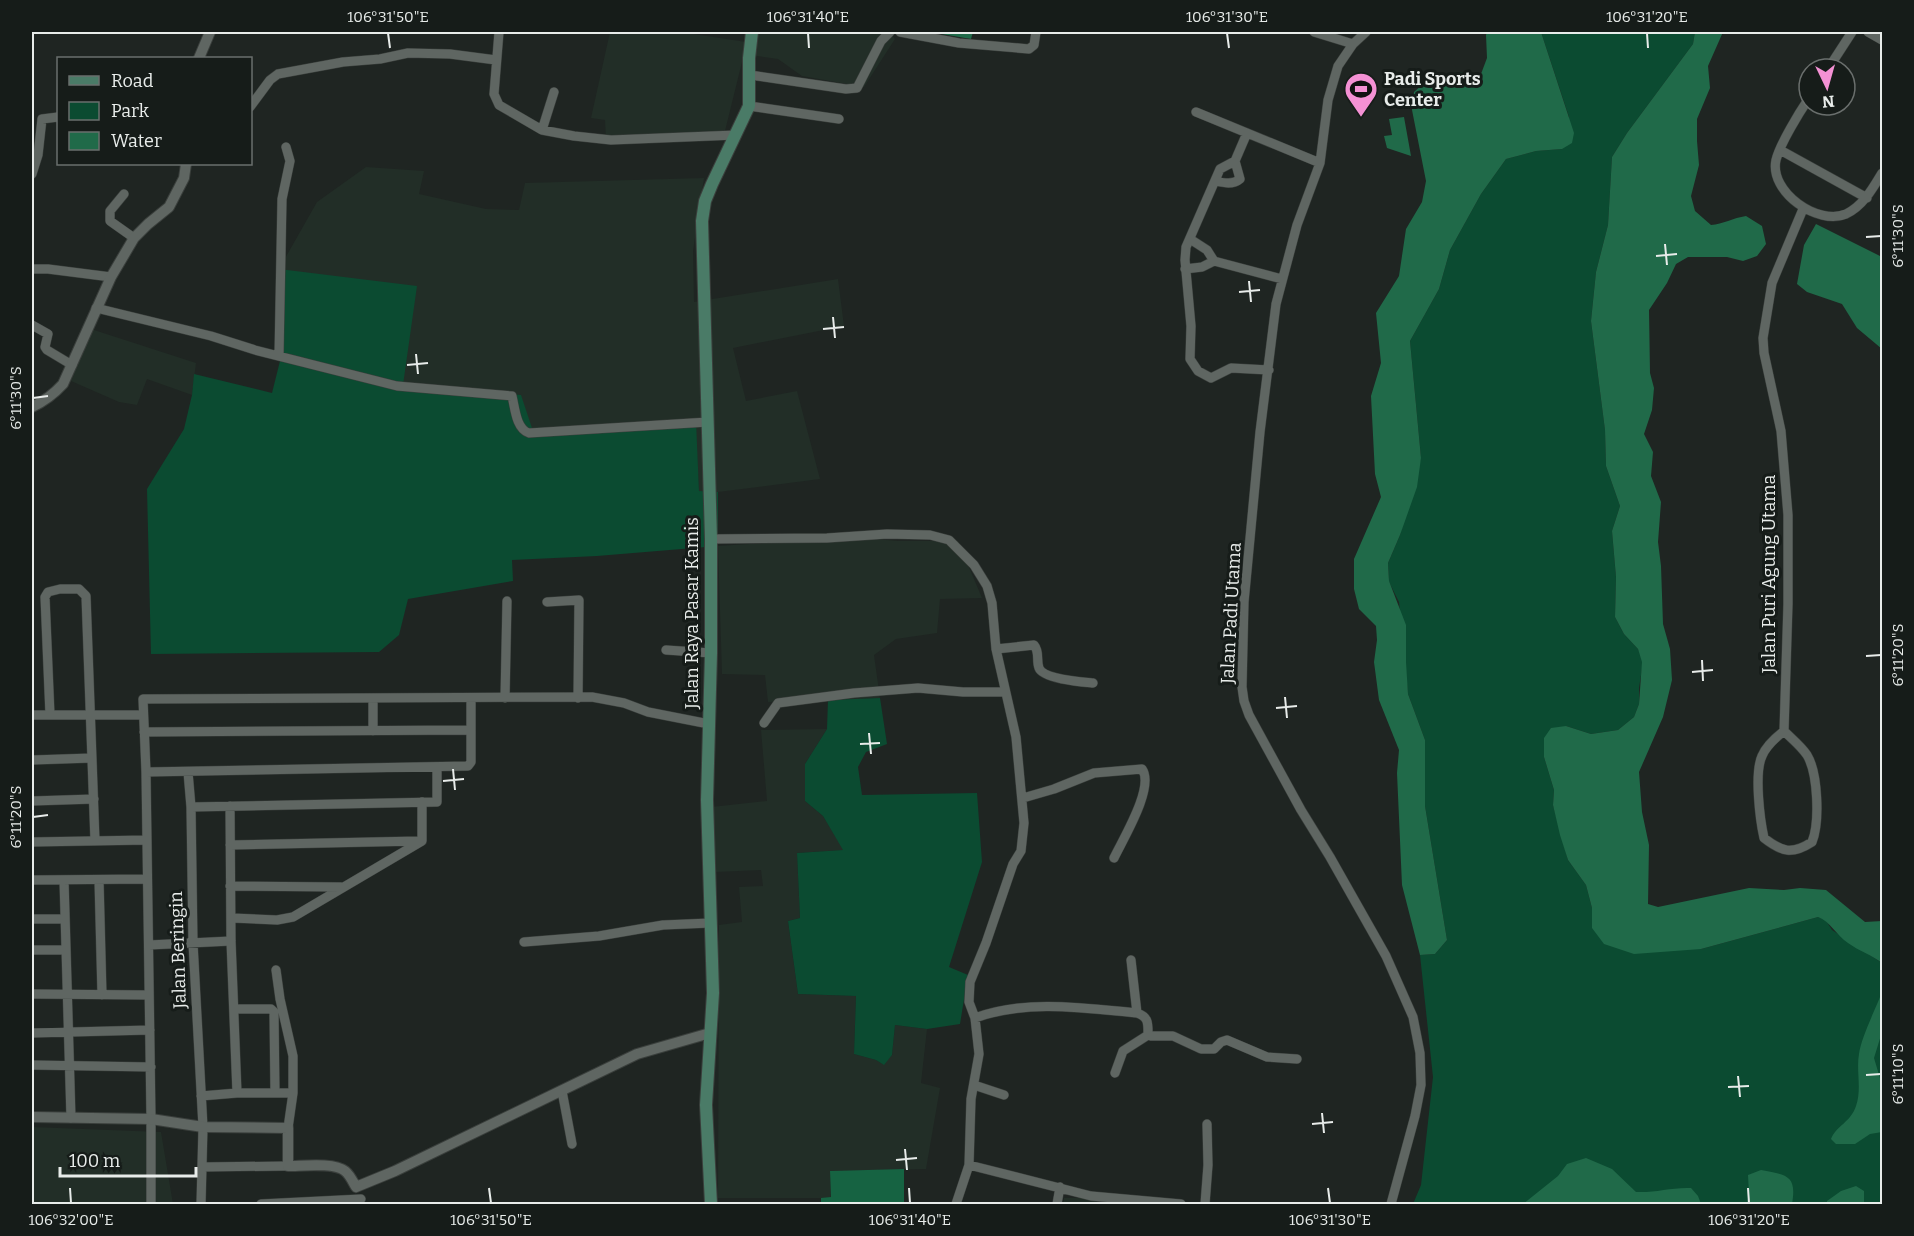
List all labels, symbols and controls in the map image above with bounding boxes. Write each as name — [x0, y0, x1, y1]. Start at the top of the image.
text: 106°31'50"E — [347, 8, 429, 26]
text: 106°31'40"E — [767, 8, 849, 26]
text: 106°31'30"E — [1186, 8, 1268, 26]
text: 106°31'20"E — [1606, 8, 1688, 26]
legend — [57, 57, 252, 165]
north arrow — [1797, 57, 1857, 117]
place label: Padi Sports Center — [1384, 68, 1481, 111]
text: Road — [111, 70, 154, 92]
sports icon: Padi Sports Center — [1343, 71, 1379, 118]
text: N — [1821, 91, 1835, 111]
text: Park — [111, 100, 150, 122]
text: Water — [111, 130, 162, 152]
text: 6°11'30"S — [1889, 204, 1907, 268]
text: 6°11'30"S — [7, 366, 25, 430]
street label: Jalan Puri Agung Utama — [1758, 475, 1780, 674]
street label: Jalan Raya Pasar Kamis — [681, 517, 703, 710]
street label: Jalan Padi Utama — [1216, 542, 1246, 685]
text: 6°11'20"S — [1889, 623, 1907, 687]
text: 6°11'20"S — [7, 785, 25, 849]
street label: Jalan Beringin — [165, 890, 191, 1010]
text: 6°11'10"S — [1889, 1043, 1907, 1105]
scale bar — [60, 1140, 196, 1178]
text: 100 m — [69, 1150, 120, 1172]
text: 106°32'00"E — [28, 1211, 114, 1229]
text: 106°31'50"E — [450, 1211, 532, 1229]
text: 106°31'40"E — [869, 1211, 951, 1229]
text: 106°31'30"E — [1289, 1211, 1371, 1229]
text: 106°31'20"E — [1708, 1211, 1790, 1229]

